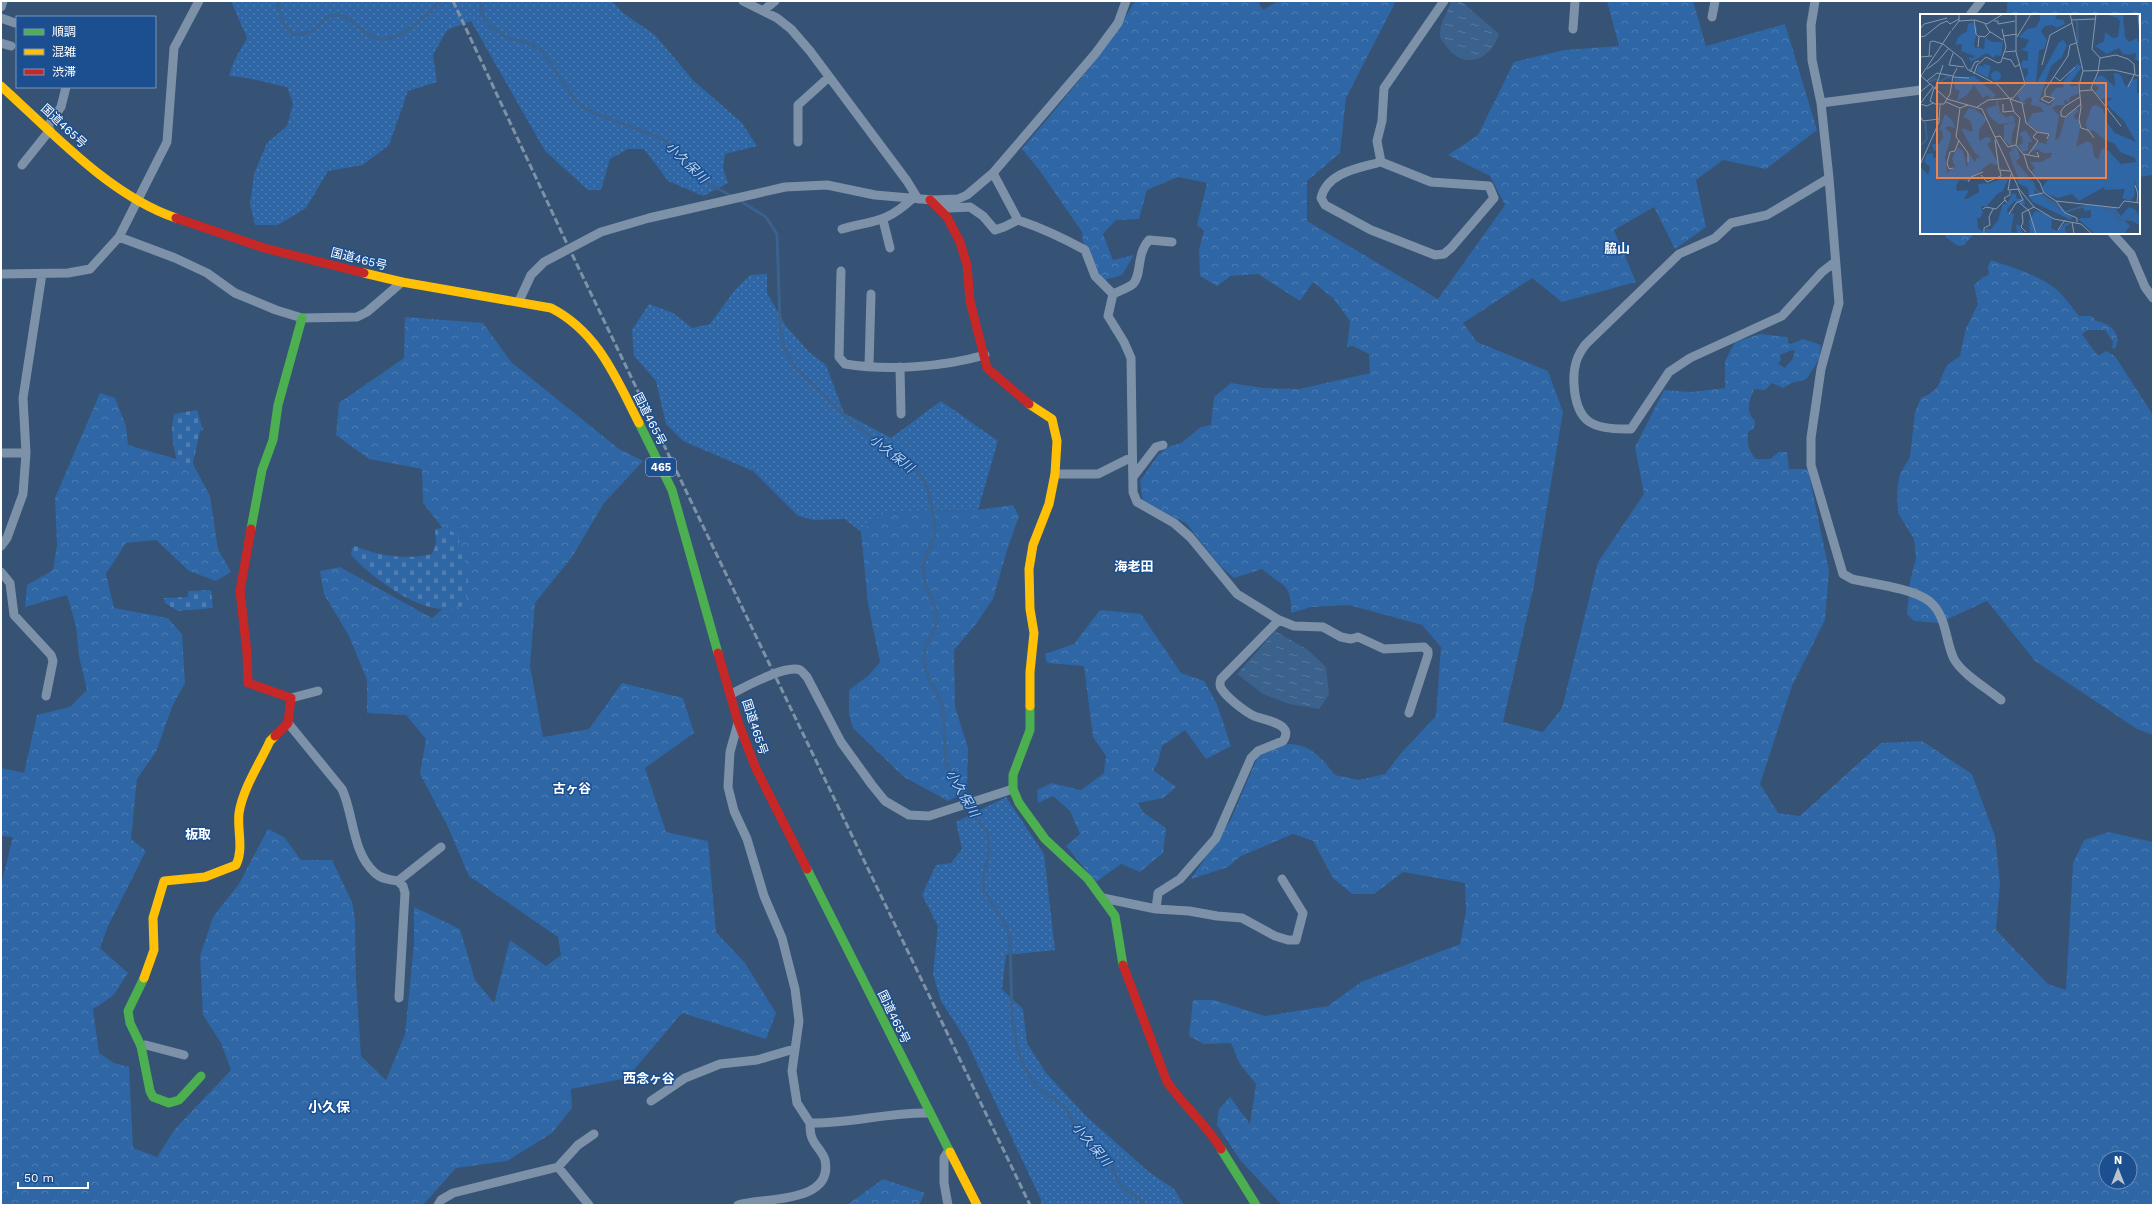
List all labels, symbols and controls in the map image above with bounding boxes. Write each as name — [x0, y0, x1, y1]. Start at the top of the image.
inset map — [1920, 14, 2140, 234]
legend — [16, 16, 156, 88]
text: 順調 — [52, 25, 76, 39]
text: 混雑 — [52, 45, 76, 59]
text: 渋滞 — [52, 65, 76, 79]
street label: 国道465号 — [38, 101, 90, 151]
water label: 小久保川 — [663, 139, 712, 187]
district label: 脇山 — [1604, 241, 1630, 256]
street label: 国道465号 — [329, 245, 389, 273]
street label: 国道465号 — [631, 390, 669, 448]
water label: 小久保川 — [867, 431, 918, 477]
road number: 465 — [646, 458, 676, 476]
district label: 海老田 — [1114, 559, 1154, 574]
street label: 国道465号 — [739, 697, 771, 757]
water label: 小久保川 — [943, 767, 983, 821]
district label: 古ヶ谷 — [552, 781, 592, 796]
district label: 板取 — [185, 827, 211, 842]
street label: 国道465号 — [875, 988, 913, 1046]
district label: 西念ヶ谷 — [623, 1071, 675, 1086]
district label: 小久保 — [308, 1099, 350, 1115]
water label: 小久保川 — [1069, 1120, 1115, 1171]
north arrow — [2098, 1150, 2138, 1190]
text: N — [2114, 1154, 2122, 1167]
scale bar — [18, 1164, 88, 1190]
text: 50 m — [24, 1171, 54, 1185]

